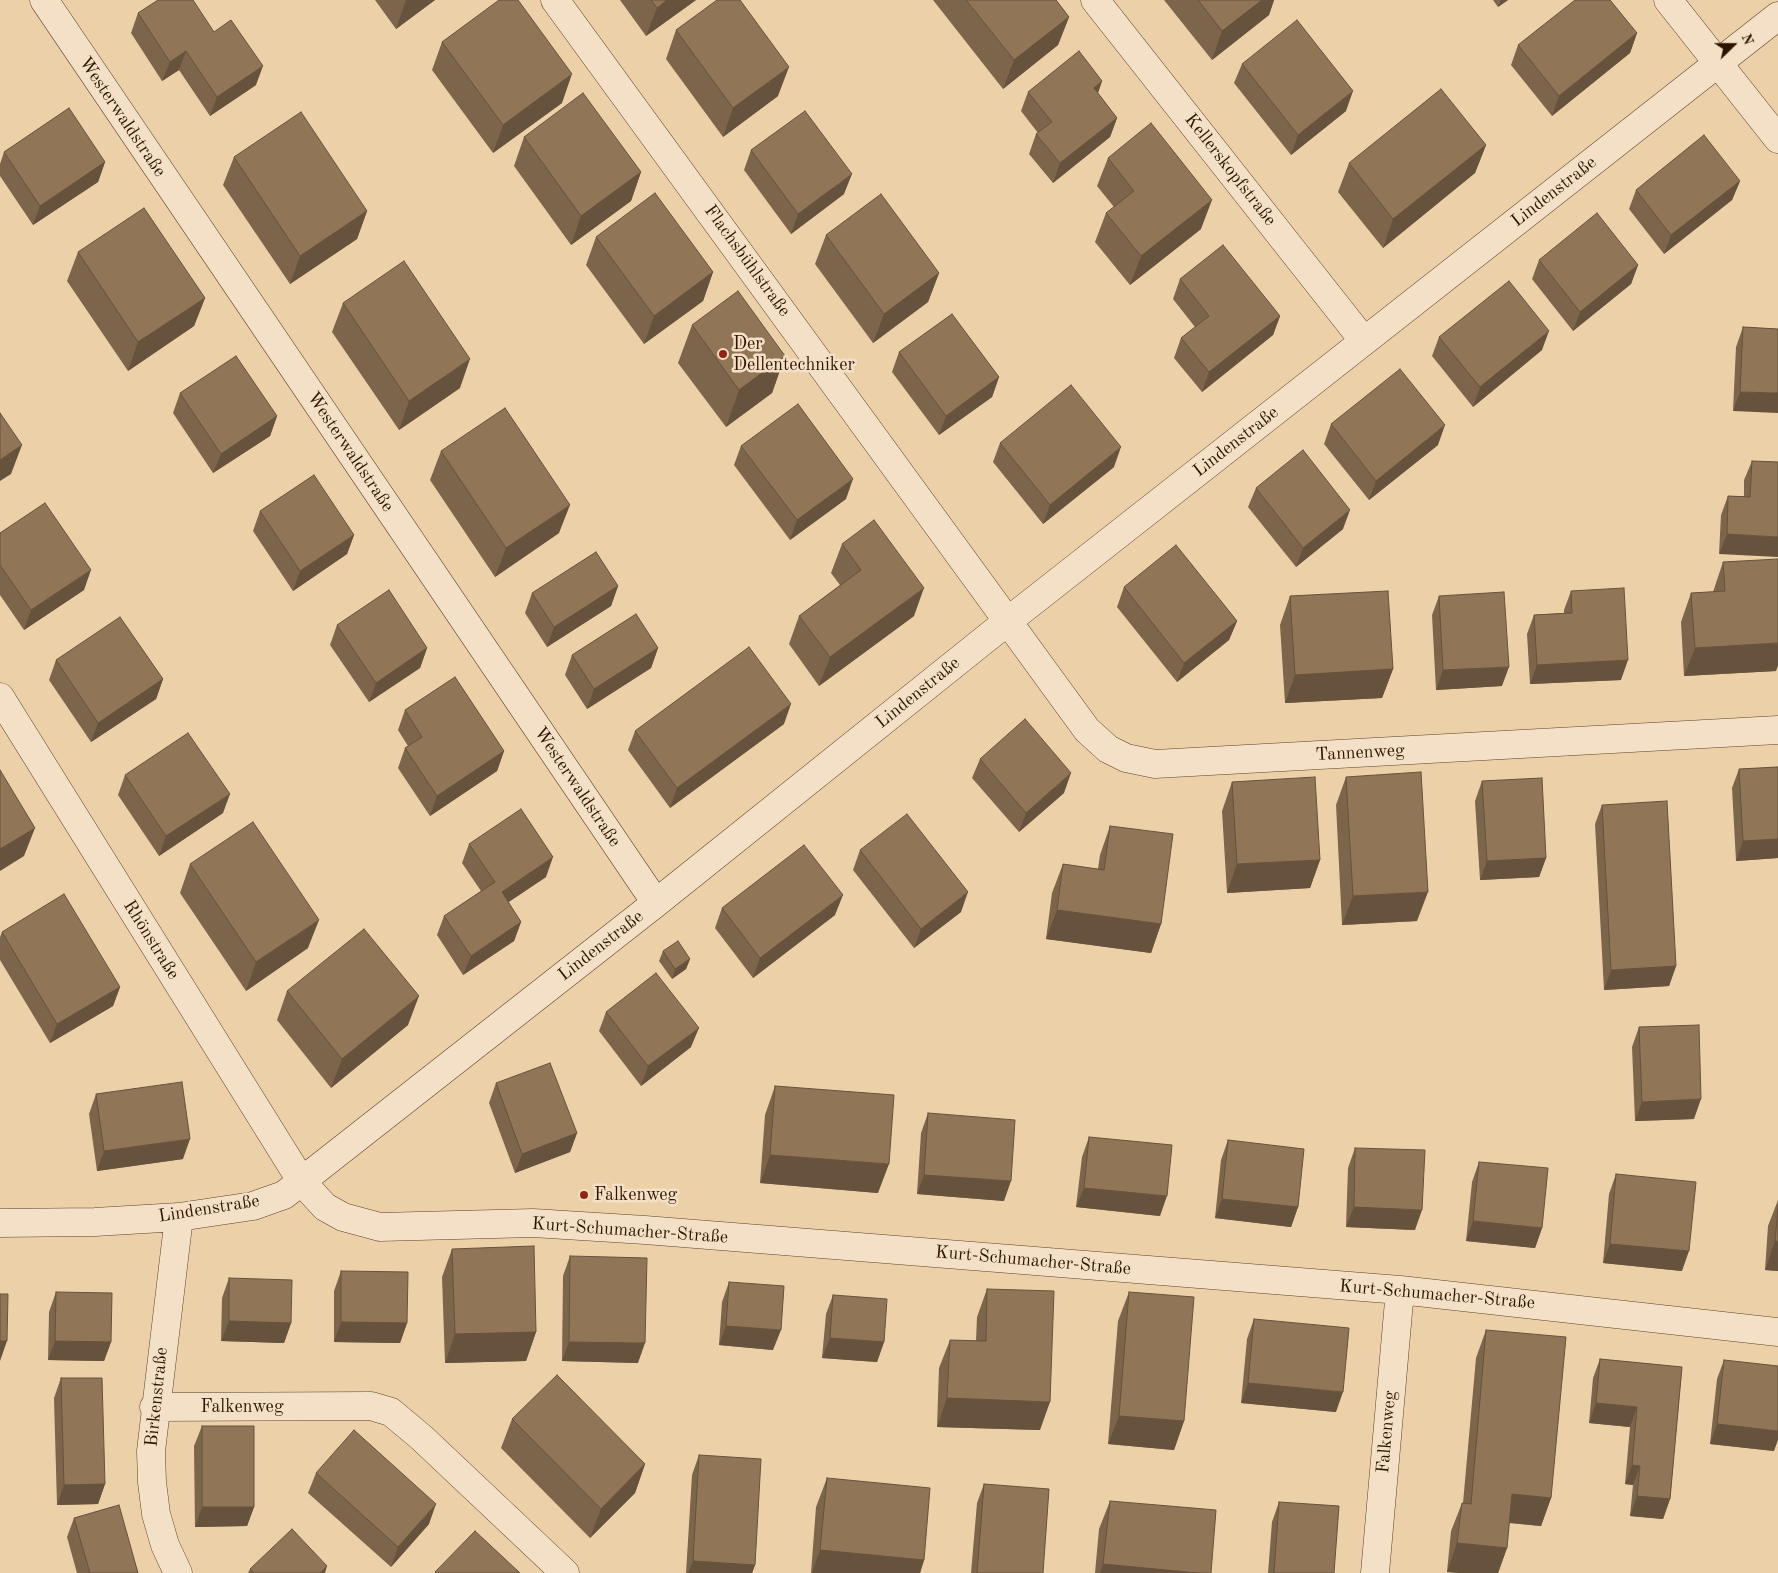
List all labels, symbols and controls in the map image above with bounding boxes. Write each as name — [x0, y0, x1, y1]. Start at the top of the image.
north arrow — [1708, 20, 1758, 70]
text: N — [1738, 32, 1755, 47]
street label: Westerwaldstraße — [74, 53, 170, 181]
street label: Kellerskopfstraße — [1179, 109, 1281, 231]
street label: Lindenstraße — [1507, 152, 1601, 232]
street label: Flachsbühlstraße — [699, 201, 795, 321]
place label: Der Dellentechniker — [733, 333, 855, 376]
marker: Der Dellentechniker — [717, 348, 729, 360]
street label: Westerwaldstraße — [302, 388, 398, 516]
street label: Lindenstraße — [1189, 402, 1283, 482]
street label: Lindenstraße — [872, 652, 964, 734]
street label: Westerwaldstraße — [529, 723, 625, 851]
street label: Tannenweg — [1315, 740, 1405, 766]
street label: Rhönstraße — [118, 896, 184, 984]
street label: Lindenstraße — [554, 906, 648, 986]
place label: Falkenweg — [594, 1184, 677, 1206]
marker: Falkenweg — [578, 1189, 590, 1201]
street label: Lindenstraße — [157, 1190, 261, 1228]
street label: Kurt-Schumacher-Straße — [531, 1213, 729, 1249]
street label: Kurt-Schumacher-Straße — [934, 1242, 1132, 1280]
street label: Kurt-Schumacher-Straße — [1338, 1276, 1536, 1314]
street label: Birkenstraße — [141, 1346, 173, 1448]
street label: Falkenweg — [1373, 1390, 1401, 1474]
street label: Falkenweg — [200, 1396, 284, 1418]

